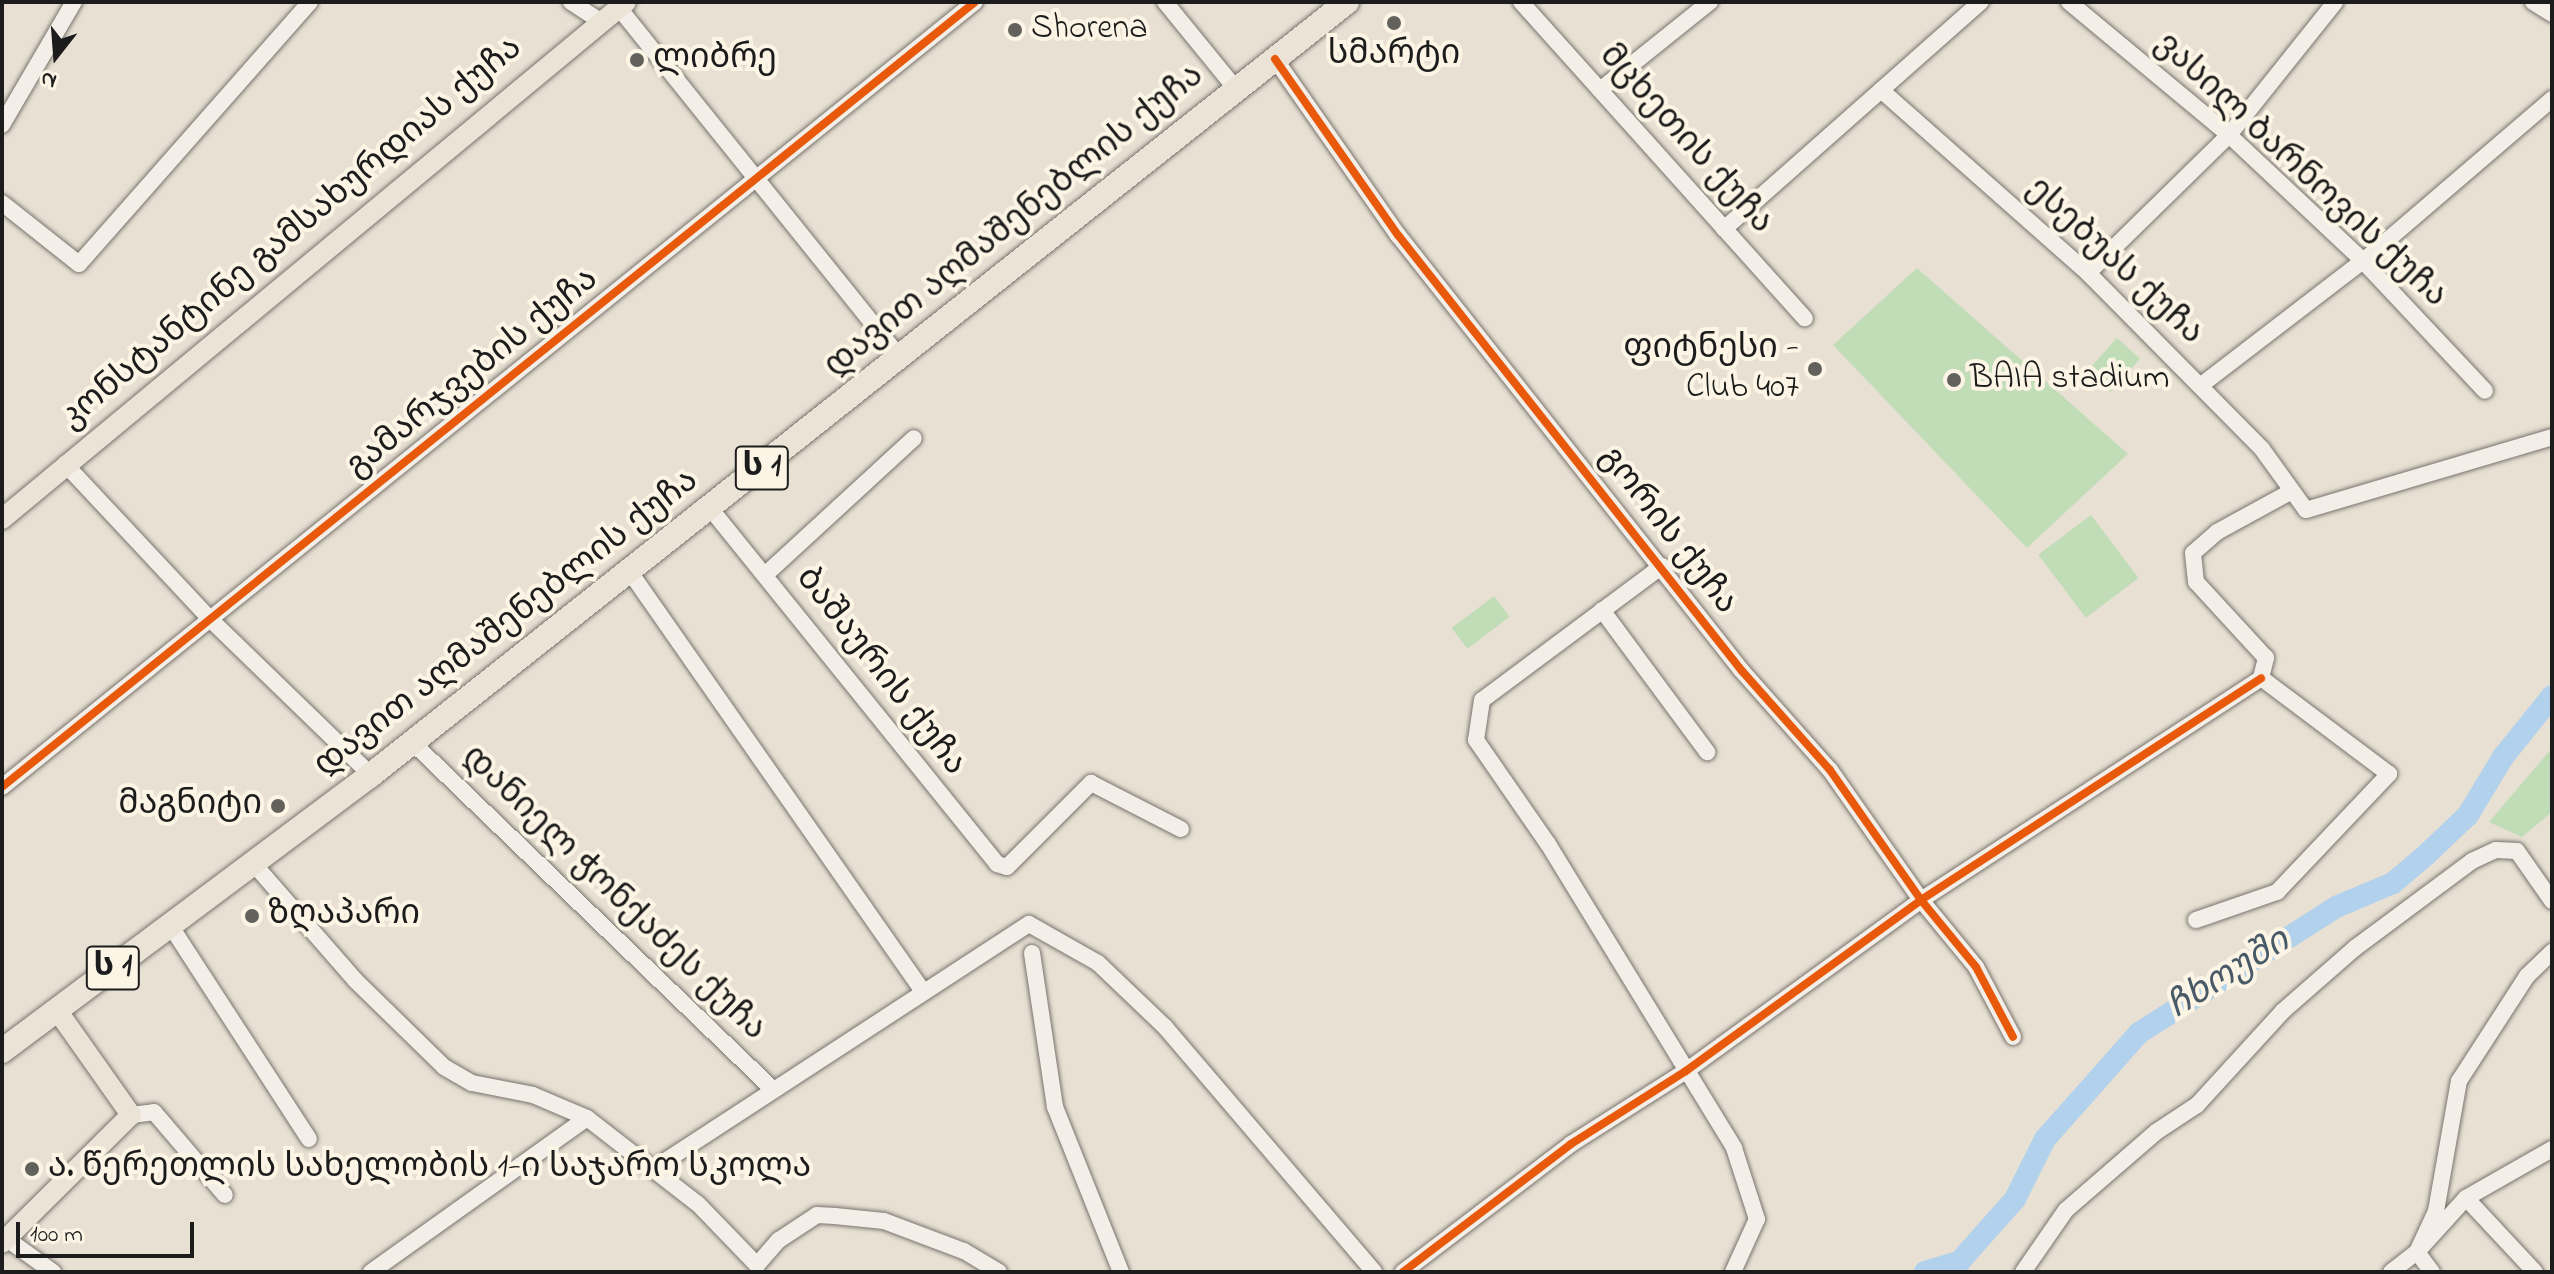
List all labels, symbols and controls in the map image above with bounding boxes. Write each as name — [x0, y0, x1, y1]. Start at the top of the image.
place label: Shorena — [1031, 10, 1148, 50]
marker: სმარტი — [1385, 14, 1403, 32]
north arrow — [16, 16, 96, 96]
marker: Shorena — [1006, 21, 1024, 39]
street label: ვასილ ბარნოვის ქუჩა — [2145, 25, 2455, 317]
street label: კონსტანტინე გამსახურდიას ქუჩა — [53, 29, 531, 439]
place label: სმარტი — [1328, 36, 1460, 76]
street label: მცხეთის ქუჩა — [1589, 37, 1781, 243]
place label: ლიბრე — [653, 40, 777, 80]
marker: ლიბრე — [628, 51, 646, 69]
street label: დავით აღმაშენებლის ქუჩა — [817, 56, 1213, 388]
text: N — [37, 61, 61, 96]
street label: ესებუას ქუჩა — [2017, 170, 2211, 354]
street label: გამარჯვების ქუჩა — [339, 260, 607, 488]
place label: ფიტნესი - Club 407 — [1623, 329, 1799, 408]
marker: ფიტნესი - Club 407 — [1806, 360, 1824, 378]
place label: BAIA stadium — [1970, 360, 2169, 400]
marker: BAIA stadium — [1945, 371, 1963, 389]
street label: გორის ქუჩა — [1589, 439, 1745, 623]
road number: ს 1 — [734, 440, 790, 496]
street label: დავით აღმაშენებლის ქუჩა — [307, 461, 707, 787]
street label: ბაშაურის ქუჩა — [786, 560, 974, 784]
street label: დანიელ ჭონქაძეს ქუჩა — [452, 738, 774, 1050]
place label: მაგნიტი — [118, 786, 262, 826]
marker: მაგნიტი — [269, 797, 287, 815]
place label: ზღაპარი — [268, 896, 420, 936]
marker: ზღაპარი — [243, 907, 261, 925]
water label: ჩხოუში — [2160, 921, 2298, 1029]
road number: ს 1 — [85, 940, 141, 996]
place label: ა. წერეთლის სახელობის 1-ი საჯარო სკოლა — [48, 1149, 811, 1189]
marker: ა. წერეთლის სახელობის 1-ი საჯარო სკოლა — [23, 1160, 41, 1178]
scale bar — [20, 1206, 198, 1256]
text: 100 m — [30, 1218, 83, 1253]

